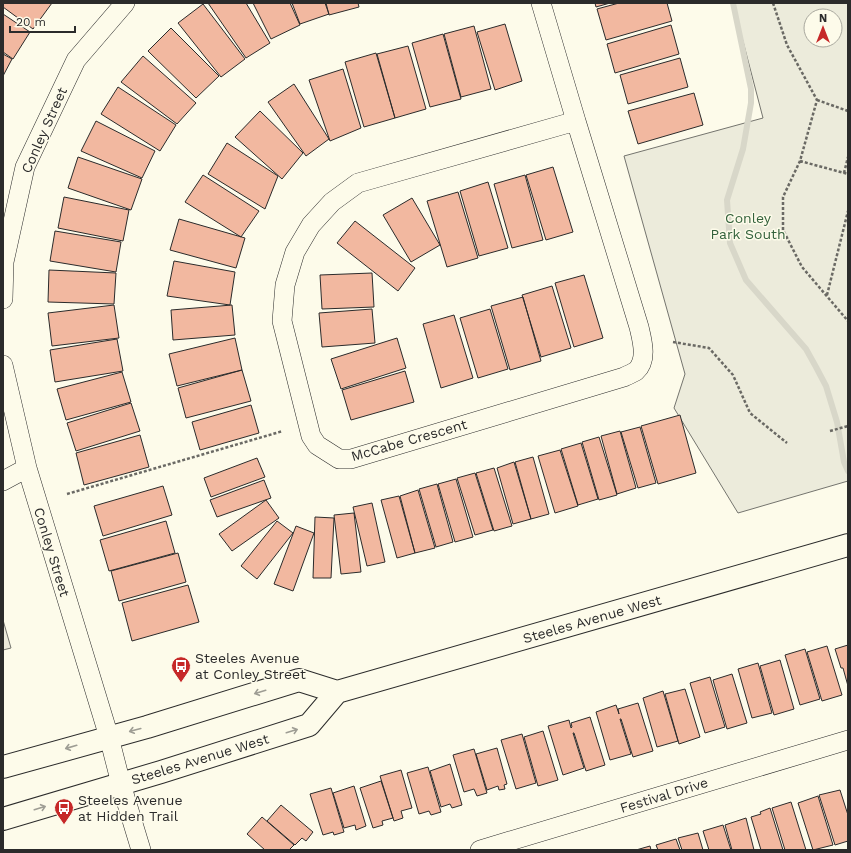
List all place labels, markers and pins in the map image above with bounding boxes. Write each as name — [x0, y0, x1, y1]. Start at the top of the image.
place label: Steeles Avenue at Conley Street — [195, 650, 306, 682]
bus stop icon: Steeles Avenue at Conley Street — [170, 655, 192, 683]
place label: Steeles Avenue at Hidden Trail — [78, 792, 182, 824]
bus stop icon: Steeles Avenue at Hidden Trail — [53, 797, 75, 825]

